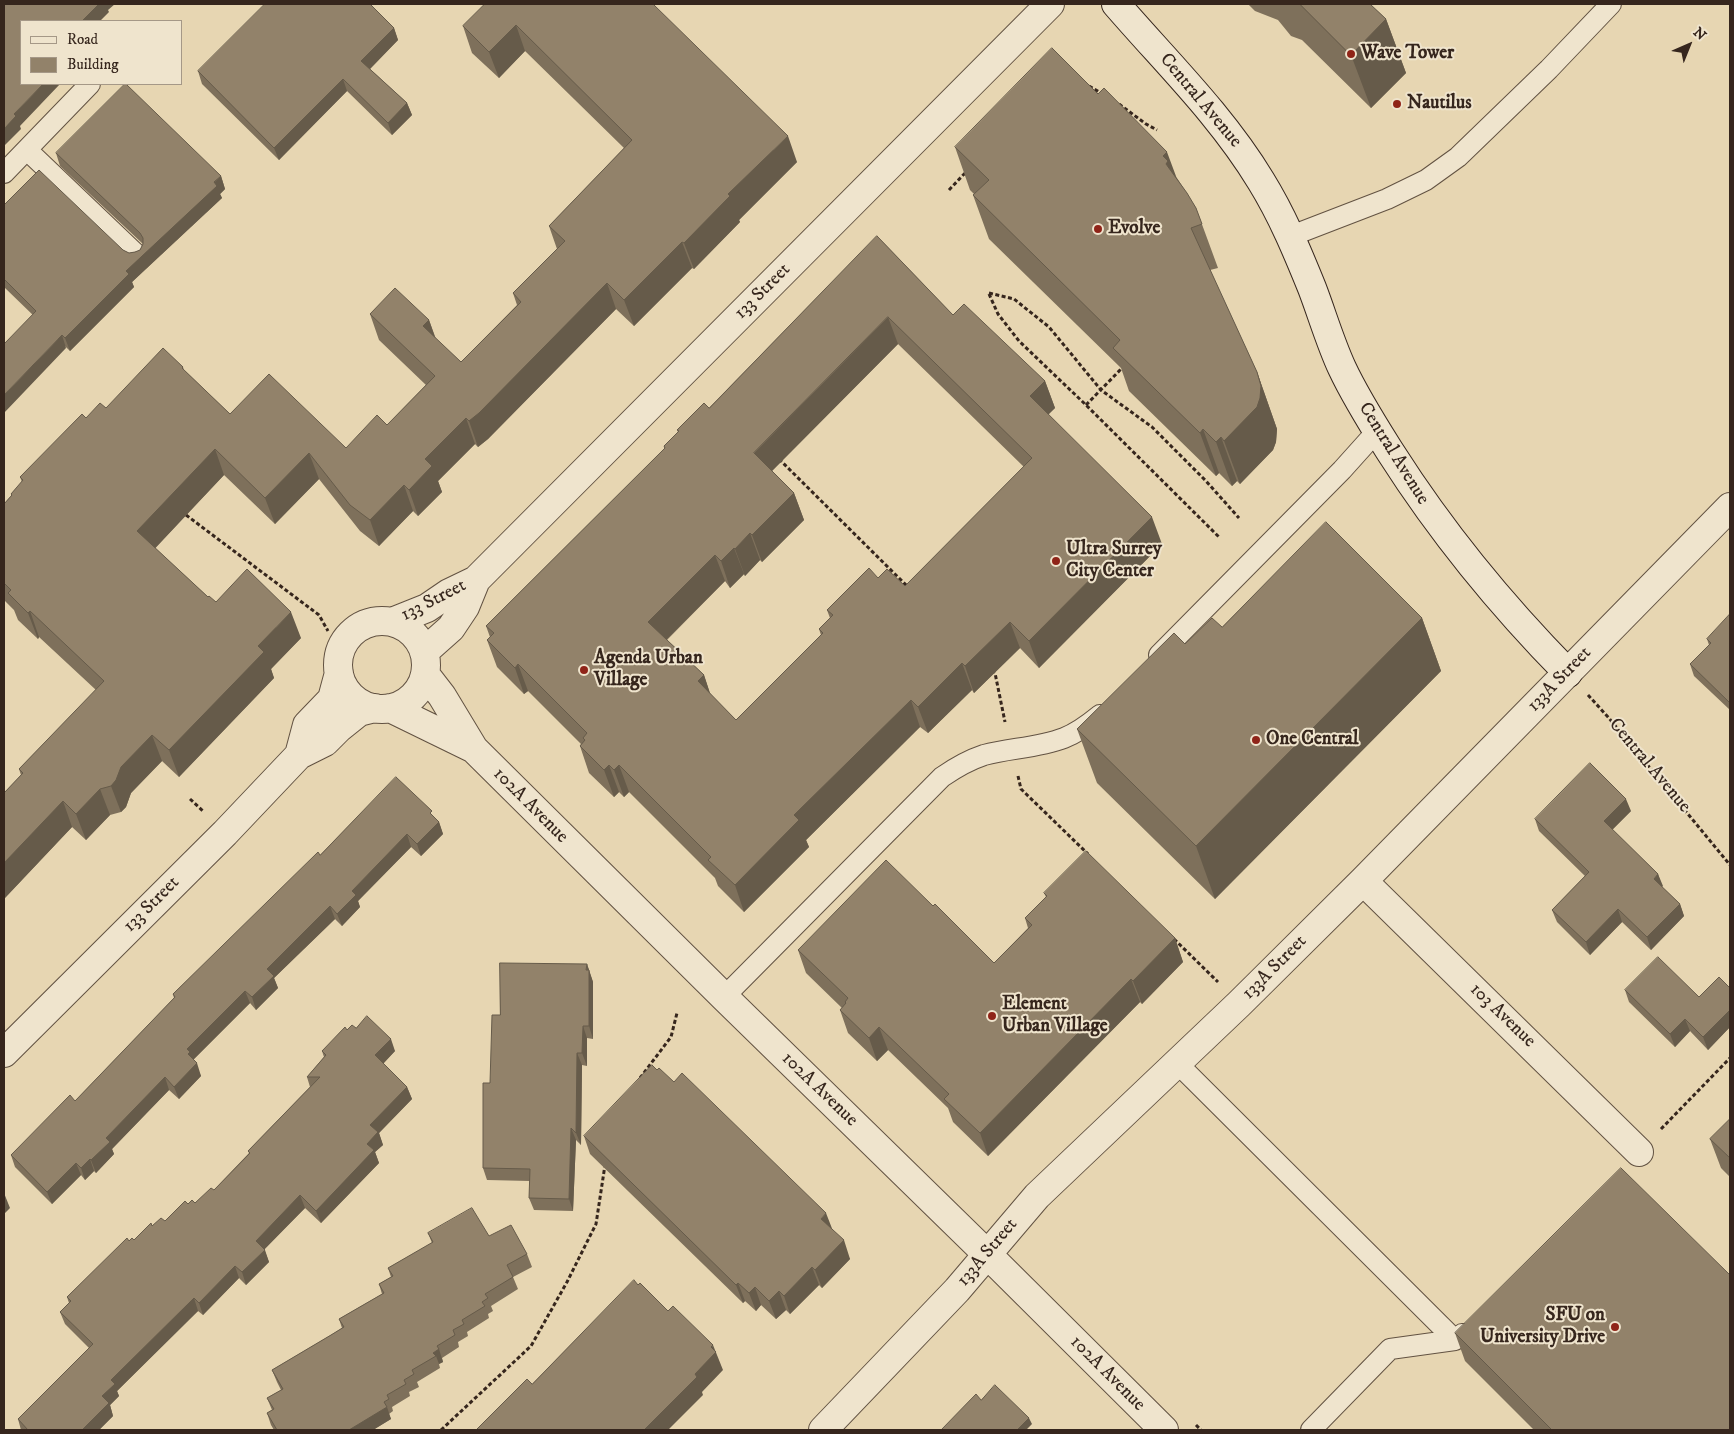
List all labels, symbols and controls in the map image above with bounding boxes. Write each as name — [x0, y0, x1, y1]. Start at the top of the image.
legend — [20, 20, 182, 85]
north arrow — [1664, 20, 1714, 70]
text: N — [1689, 24, 1710, 45]
text: Road — [67, 30, 98, 49]
place label: Wave Tower — [1361, 43, 1454, 65]
marker: Wave Tower — [1345, 48, 1357, 60]
street label: Central Avenue — [1154, 49, 1246, 153]
text: Building — [67, 55, 119, 74]
place label: Nautilus — [1407, 93, 1472, 115]
marker: Nautilus — [1391, 98, 1403, 110]
place label: Evolve — [1108, 218, 1160, 240]
marker: Evolve — [1092, 223, 1104, 235]
street label: 133 Street — [730, 259, 796, 325]
street label: Central Avenue — [1353, 399, 1433, 509]
place label: Ultra Surrey City Center — [1066, 539, 1162, 583]
marker: Ultra Surrey City Center — [1050, 555, 1062, 567]
street label: 133 Street — [398, 575, 470, 627]
street label: 133A Street — [1523, 642, 1597, 718]
place label: Agenda Urban Village — [594, 648, 703, 692]
marker: Agenda Urban Village — [578, 664, 590, 676]
street label: Central Avenue — [1603, 714, 1695, 818]
place label: One Central — [1266, 729, 1359, 751]
marker: One Central — [1250, 734, 1262, 746]
street label: 102A Avenue — [487, 763, 573, 849]
street label: 133 Street — [119, 872, 185, 938]
street label: 133A Street — [1238, 931, 1312, 1005]
street label: 103 Avenue — [1464, 979, 1540, 1053]
place label: Element Urban Village — [1002, 994, 1108, 1038]
marker: Element Urban Village — [986, 1010, 998, 1022]
street label: 102A Avenue — [776, 1048, 862, 1132]
street label: 133A Street — [953, 1214, 1023, 1292]
place label: SFU on University Drive — [1480, 1305, 1605, 1349]
marker: SFU on University Drive — [1609, 1321, 1621, 1333]
street label: 102A Avenue — [1064, 1331, 1150, 1417]

